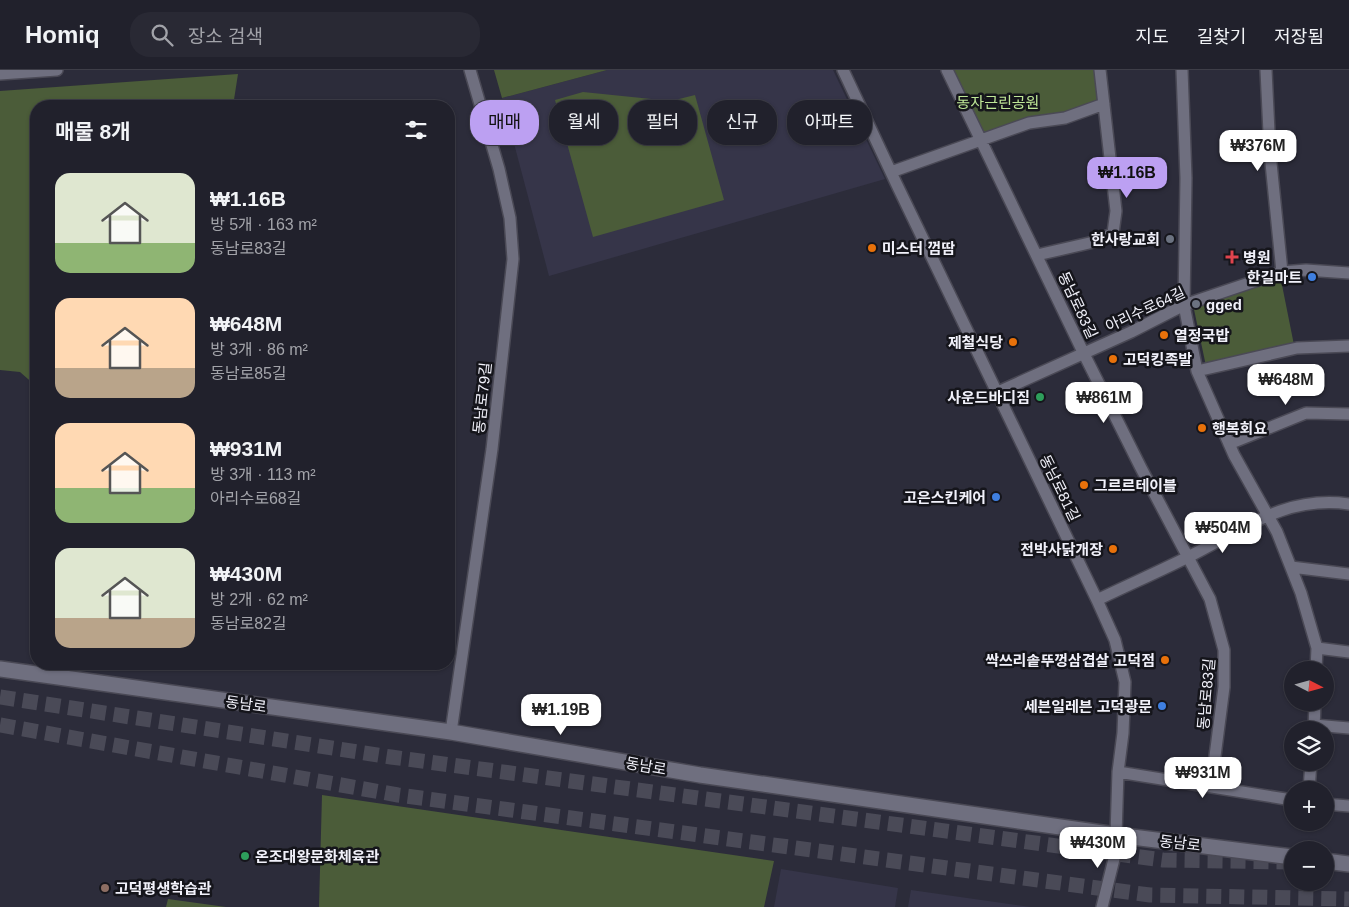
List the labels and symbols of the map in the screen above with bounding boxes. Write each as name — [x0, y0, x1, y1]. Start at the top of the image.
park label: 동자근린공원 — [957, 94, 1039, 111]
pin: ₩376M — [1223, 129, 1293, 172]
pin: ₩1.16B — [1086, 156, 1168, 199]
place label: 한사랑교회 — [1091, 231, 1160, 248]
marker: 한사랑교회 — [1164, 233, 1176, 245]
place label: 미스터 껌땀 — [882, 240, 955, 257]
marker: 미스터 껌땀 — [866, 242, 878, 254]
place label: 병원 — [1243, 249, 1271, 266]
marker: 병원 — [1225, 250, 1239, 264]
street label: 동남로83길 — [1055, 269, 1101, 341]
place label: 한길마트 — [1247, 269, 1302, 286]
marker: 한길마트 — [1306, 271, 1318, 283]
street label: 아리수로64길 — [1103, 283, 1187, 335]
place label: gged — [1206, 296, 1242, 313]
marker: gged — [1190, 298, 1202, 310]
place label: 열정국밥 — [1174, 327, 1229, 344]
marker: 열정국밥 — [1158, 329, 1170, 341]
place label: 제철식당 — [948, 334, 1003, 351]
marker: 제철식당 — [1007, 336, 1019, 348]
place label: 고덕킹족발 — [1123, 351, 1192, 368]
marker: 고덕킹족발 — [1107, 353, 1119, 365]
street label: 동남로79길 — [470, 361, 494, 435]
pin: ₩648M — [1251, 364, 1321, 406]
pin: ₩861M — [1069, 382, 1139, 424]
place label: 사운드바디짐 — [947, 389, 1030, 406]
marker: 사운드바디짐 — [1034, 391, 1046, 403]
place label: 행복회요 — [1212, 420, 1267, 437]
marker: 행복회요 — [1196, 422, 1208, 434]
street label: 동남로81길 — [1037, 452, 1083, 524]
place label: 그르르테이블 — [1094, 477, 1177, 494]
marker: 그르르테이블 — [1078, 479, 1090, 491]
place label: 고은스킨케어 — [903, 489, 986, 506]
marker: 고은스킨케어 — [990, 491, 1002, 503]
pin: ₩504M — [1188, 512, 1258, 554]
place label: 전박사닭개장 — [1020, 541, 1103, 558]
marker: 전박사닭개장 — [1107, 543, 1119, 555]
place label: 싹쓰리솥뚜껑삼겹살 고덕점 — [985, 652, 1155, 669]
marker: 싹쓰리솥뚜껑삼겹살 고덕점 — [1159, 654, 1171, 666]
street label: 동남로83길 — [1194, 657, 1218, 731]
north arrow — [1284, 661, 1334, 711]
street label: 동남로 — [224, 693, 268, 715]
pin: ₩1.19B — [520, 694, 602, 736]
place label: 세븐일레븐 고덕광문 — [1024, 698, 1152, 715]
marker: 세븐일레븐 고덕광문 — [1156, 700, 1168, 712]
street label: 동남로 — [624, 754, 668, 778]
pin: ₩931M — [1168, 756, 1238, 799]
pin: ₩430M — [1063, 826, 1133, 869]
street label: 동남로 — [1158, 832, 1202, 854]
place label: 온조대왕문화체육관 — [255, 848, 379, 865]
marker: 온조대왕문화체육관 — [239, 850, 251, 862]
place label: 고덕평생학습관 — [115, 880, 212, 897]
marker: 고덕평생학습관 — [99, 882, 111, 894]

